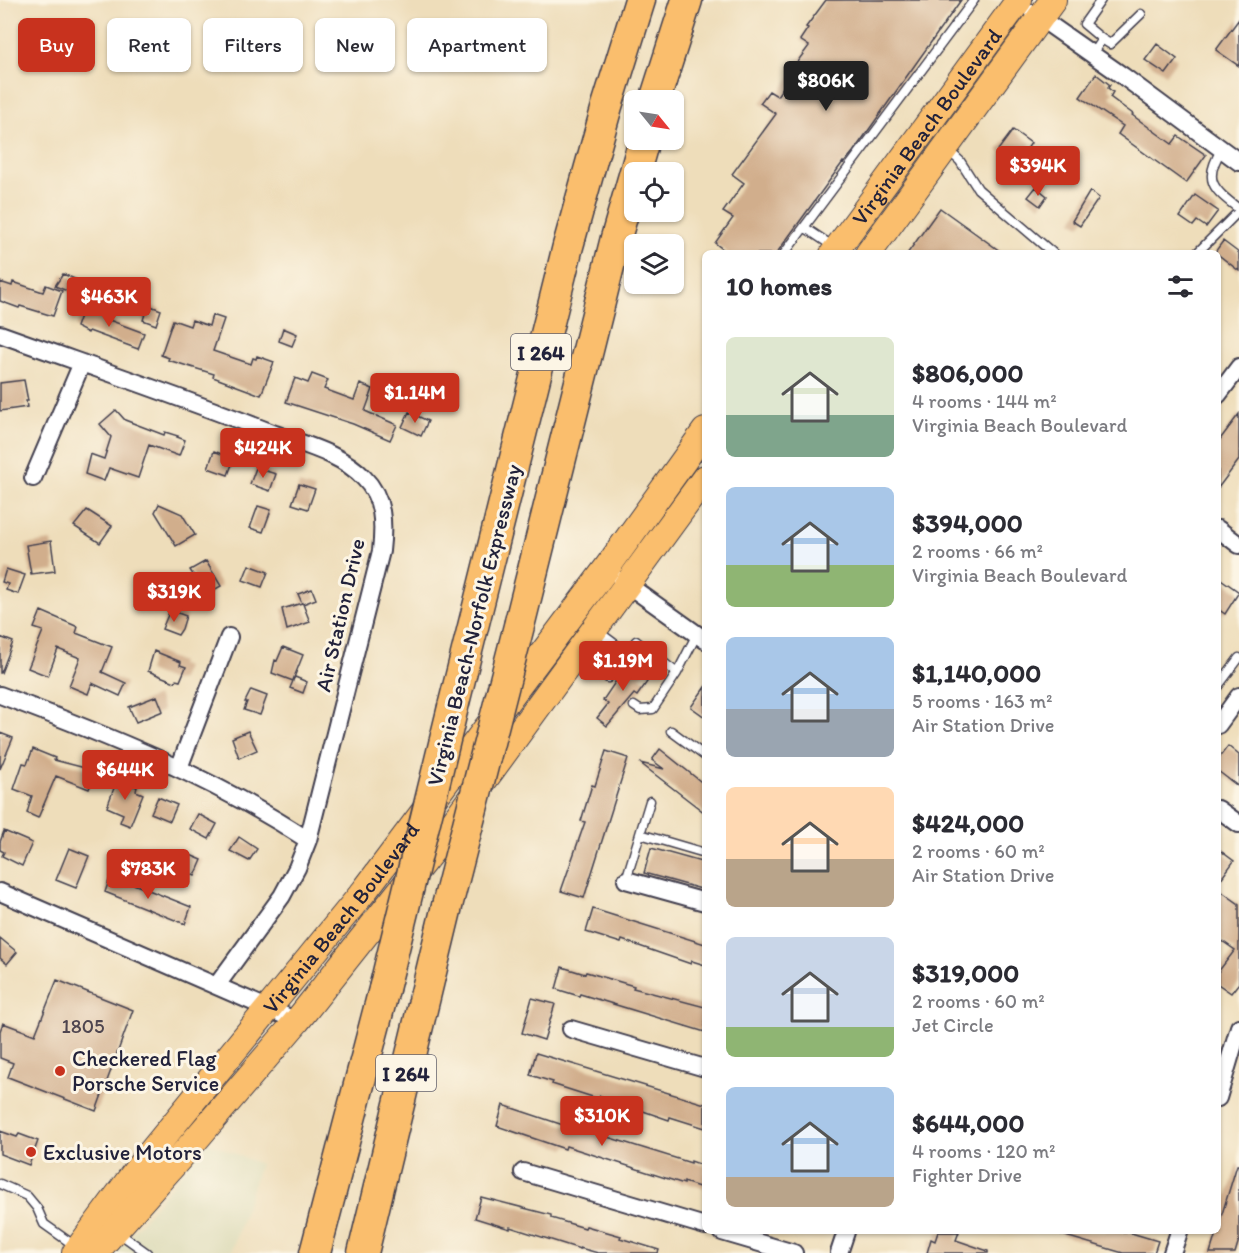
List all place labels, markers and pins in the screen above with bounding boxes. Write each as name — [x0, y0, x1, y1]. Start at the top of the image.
pin: $806K — [784, 61, 868, 112]
pin: $394K — [996, 146, 1080, 197]
pin: $463K — [67, 277, 151, 328]
pin: $1.14M — [366, 373, 464, 424]
pin: $424K — [221, 428, 305, 479]
pin: $319K — [132, 572, 216, 623]
pin: $1.19M — [574, 641, 672, 692]
pin: $644K — [83, 750, 167, 801]
pin: $783K — [106, 849, 190, 900]
place label: Checkered Flag Porsche Service — [72, 1045, 219, 1097]
marker: Checkered Flag Porsche Service — [53, 1064, 67, 1078]
pin: $310K — [560, 1096, 644, 1147]
place label: Exclusive Motors — [43, 1139, 202, 1166]
marker: Exclusive Motors — [24, 1145, 38, 1159]

